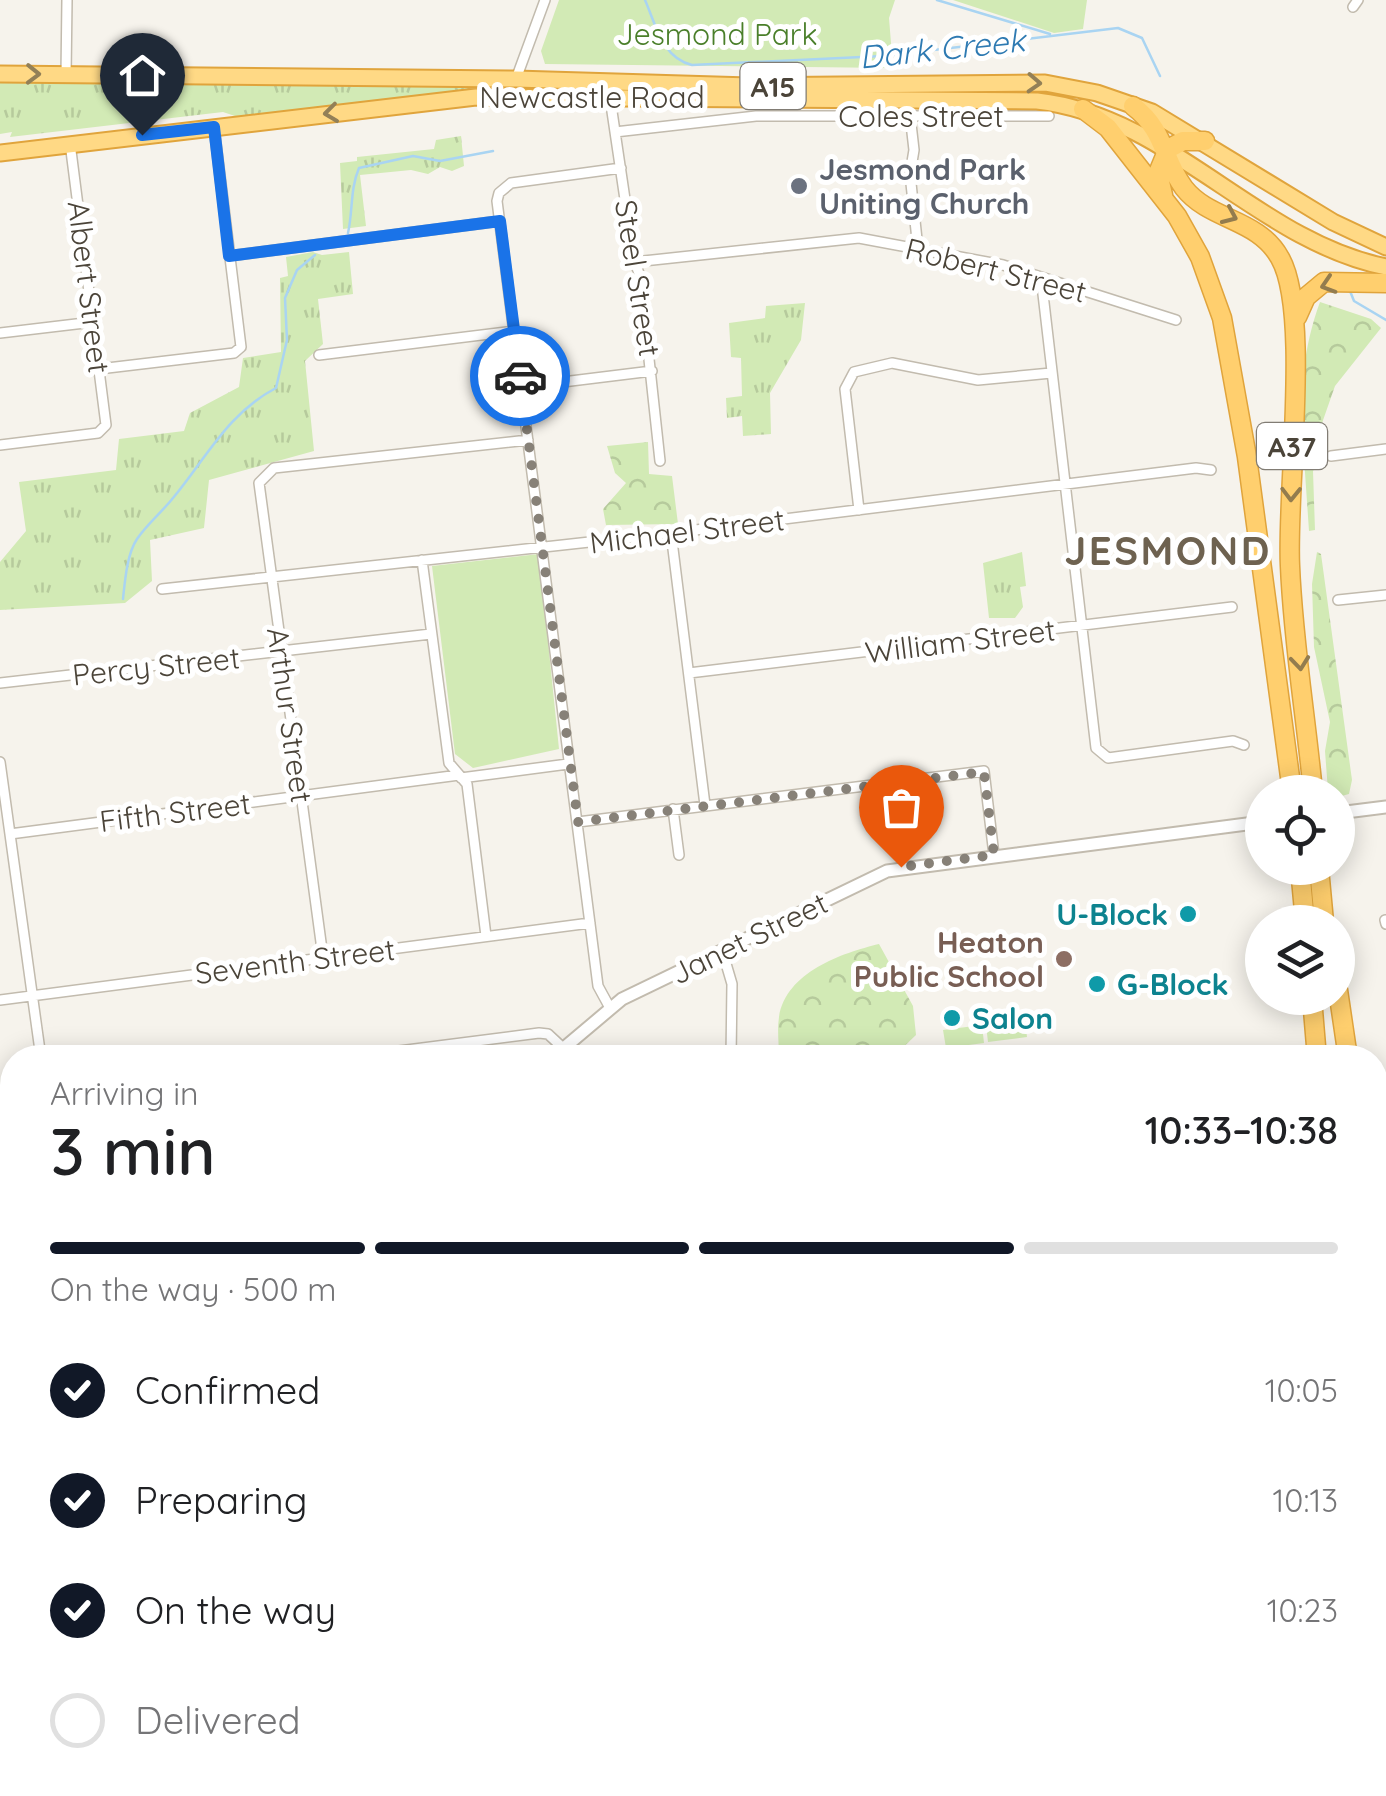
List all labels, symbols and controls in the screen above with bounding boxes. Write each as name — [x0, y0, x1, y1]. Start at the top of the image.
park label: Jesmond Park — [617, 15, 817, 53]
water label: Dark Creek — [857, 19, 1030, 77]
pin — [100, 33, 185, 136]
icon: home — [115, 48, 170, 103]
one-way arrow — [26, 63, 41, 85]
road number: A15 — [740, 63, 806, 109]
one-way arrow — [1027, 72, 1043, 93]
street label: Newcastle Road — [479, 78, 705, 116]
street label: Coles Street — [838, 97, 1004, 135]
one-way arrow — [322, 102, 338, 123]
place label: Jesmond Park Uniting Church — [819, 150, 1029, 222]
marker: Jesmond Park Uniting Church — [788, 175, 810, 197]
street label: Steel Street — [607, 197, 669, 359]
street label: Albert Street — [60, 199, 118, 375]
one-way arrow — [1220, 204, 1238, 224]
street label: Robert Street — [902, 229, 1090, 311]
one-way arrow — [1320, 273, 1338, 293]
courier — [470, 326, 570, 426]
icon: car — [493, 349, 548, 404]
road number: A37 — [1257, 423, 1327, 469]
one-way arrow — [1280, 488, 1302, 503]
street label: Michael Street — [587, 500, 787, 562]
district label: JESMOND — [1064, 525, 1272, 575]
street label: William Street — [863, 610, 1057, 672]
street label: Arthur Street — [259, 625, 321, 805]
street label: Percy Street — [70, 638, 242, 694]
one-way arrow — [1288, 655, 1310, 671]
pin — [859, 765, 944, 868]
map controls — [1245, 775, 1355, 1015]
button: locate — [1245, 775, 1355, 885]
icon: bag — [874, 780, 929, 835]
street label: Fifth Street — [97, 784, 253, 840]
street label: Janet Street — [664, 884, 834, 992]
place label: U-Block — [1056, 895, 1168, 933]
marker: U-Block — [1177, 903, 1199, 925]
button: layers — [1245, 905, 1355, 1015]
place label: Heaton Public School — [854, 923, 1044, 995]
street label: Seventh Street — [193, 930, 397, 992]
marker: Heaton Public School — [1053, 948, 1075, 970]
place label: G-Block — [1117, 965, 1229, 1003]
marker: G-Block — [1086, 973, 1108, 995]
place label: Salon — [972, 999, 1053, 1037]
marker: Salon — [941, 1007, 963, 1029]
text: Arriving in — [50, 1073, 199, 1113]
text: 10:33–10:38 — [1145, 1106, 1338, 1154]
text: 3 min — [50, 1110, 216, 1191]
text: On the way · 500 m — [50, 1269, 337, 1309]
icon: check — [50, 1363, 105, 1418]
text: Confirmed — [135, 1366, 320, 1414]
text: 10:05 — [1265, 1370, 1338, 1410]
icon: check — [50, 1473, 105, 1528]
text: Preparing — [135, 1476, 307, 1524]
text: 10:13 — [1273, 1480, 1338, 1520]
icon: check — [50, 1583, 105, 1638]
text: On the way — [135, 1586, 336, 1634]
text: 10:23 — [1267, 1590, 1338, 1630]
text: Delivered — [135, 1696, 301, 1744]

